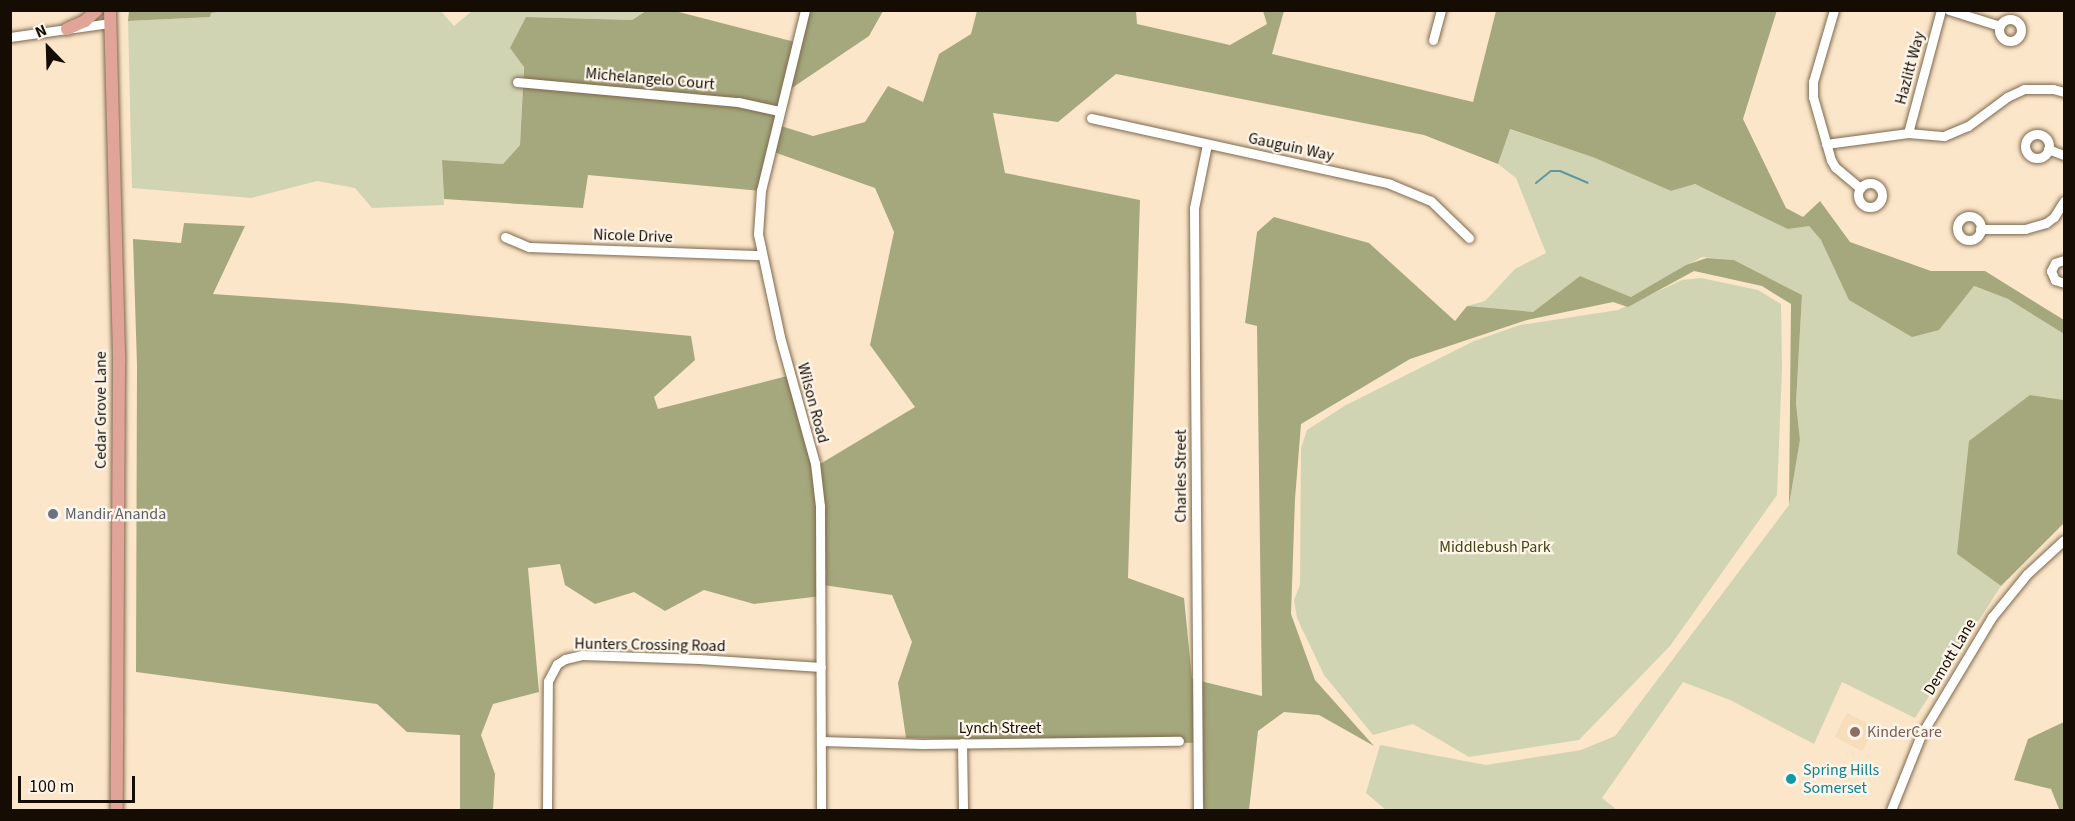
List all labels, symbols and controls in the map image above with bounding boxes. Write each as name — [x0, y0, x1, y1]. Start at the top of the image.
north arrow — [18, 18, 78, 78]
text: N — [32, 19, 50, 44]
street label: Hazlitt Way — [1891, 29, 1929, 107]
street label: Michelangelo Court — [585, 64, 715, 94]
street label: Gauguin Way — [1246, 129, 1336, 165]
street label: Nicole Drive — [593, 225, 673, 247]
street label: Cedar Grove Lane — [91, 351, 111, 469]
street label: Wilson Road — [793, 361, 833, 445]
street label: Charles Street — [1171, 429, 1191, 523]
place label: Mandir Ananda — [65, 504, 166, 524]
marker: Mandir Ananda — [46, 507, 60, 521]
park label: Middlebush Park — [1439, 537, 1551, 557]
street label: Demott Lane — [1920, 615, 1980, 699]
street label: Hunters Crossing Road — [574, 634, 726, 656]
street label: Lynch Street — [959, 718, 1041, 738]
place label: KinderCare — [1867, 722, 1942, 742]
marker: KinderCare — [1848, 725, 1862, 739]
place label: Spring Hills Somerset — [1803, 760, 1879, 798]
scale bar — [21, 764, 138, 802]
marker: Spring Hills Somerset — [1784, 772, 1798, 786]
text: 100 m — [29, 774, 74, 799]

